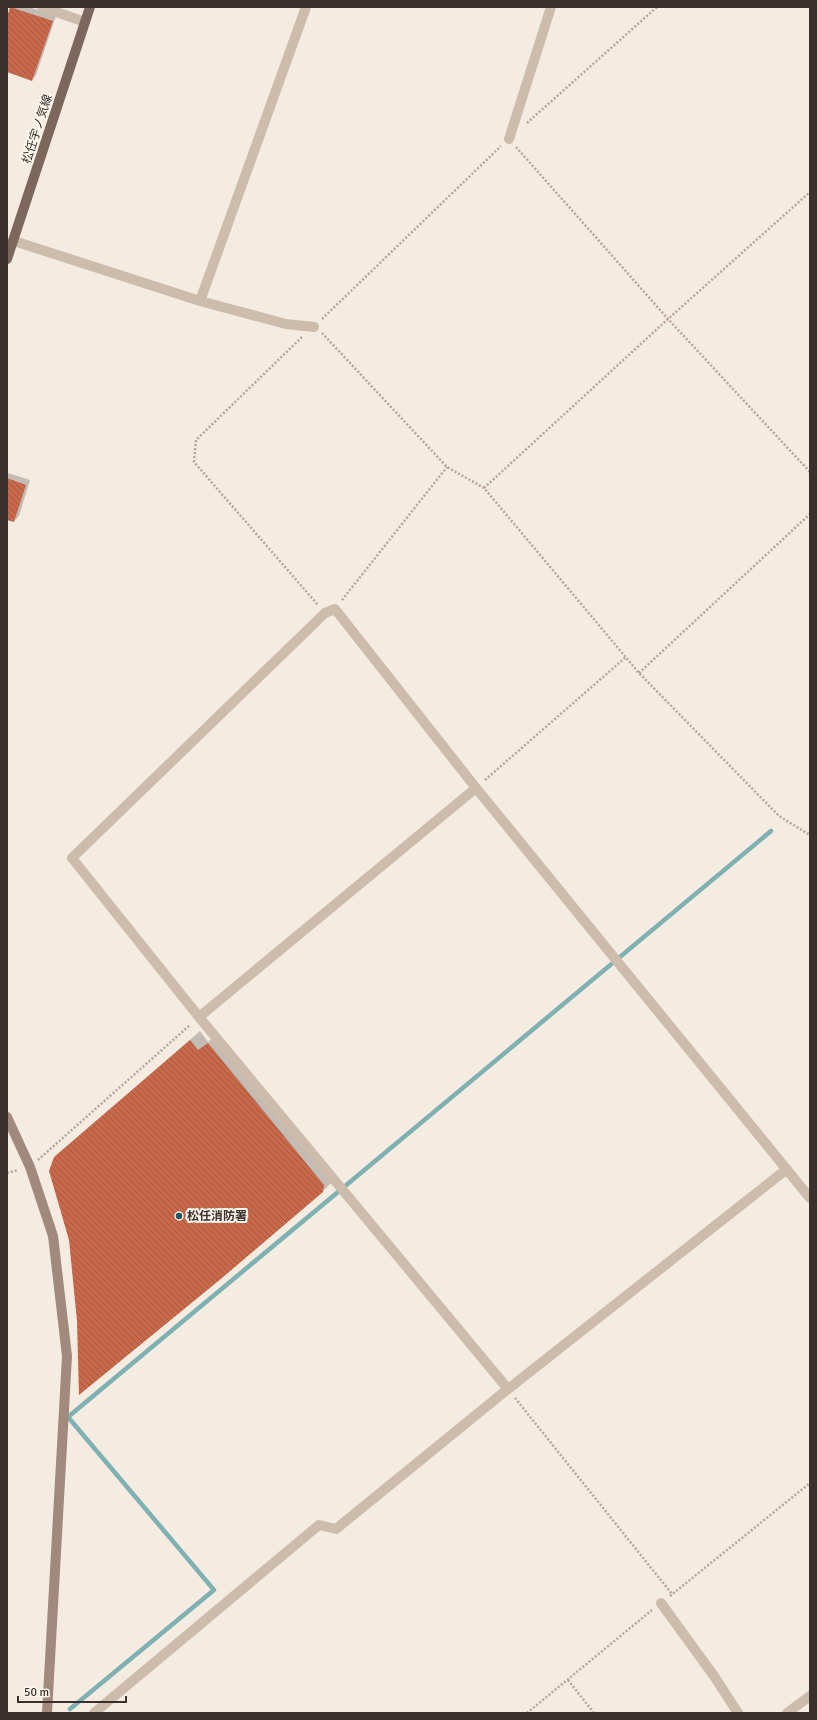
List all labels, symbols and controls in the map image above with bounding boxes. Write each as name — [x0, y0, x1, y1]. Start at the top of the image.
street label: 松任宇ノ気線 — [19, 93, 56, 166]
place label: 松任消防署 — [187, 1209, 247, 1224]
marker: 松任消防署 — [174, 1211, 184, 1221]
scale bar — [18, 1678, 126, 1704]
text: 50 m — [24, 1685, 49, 1700]

